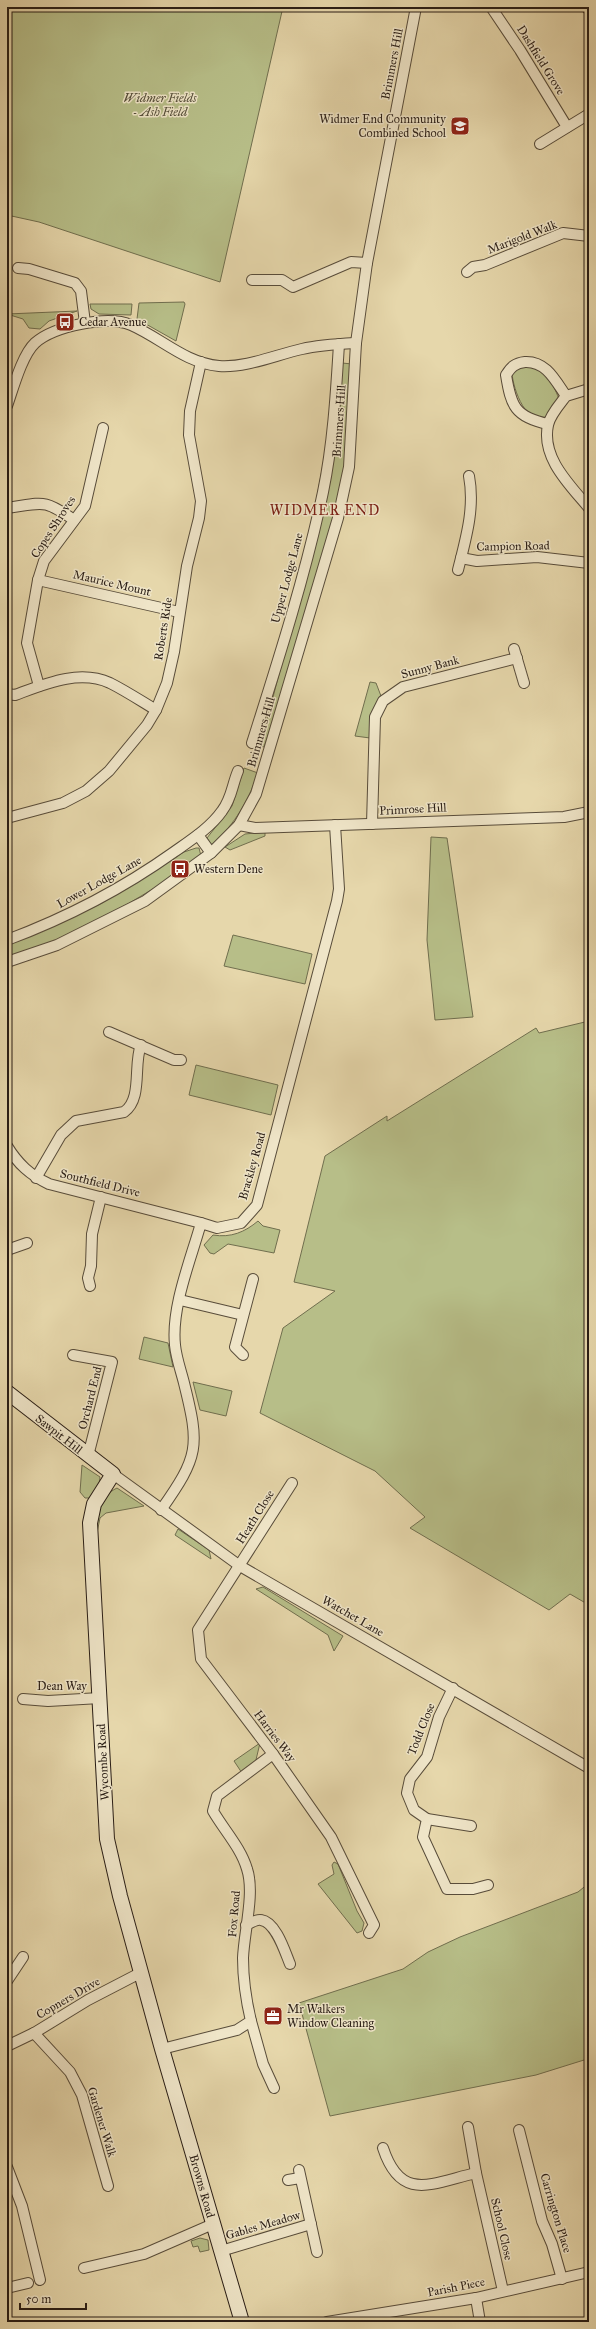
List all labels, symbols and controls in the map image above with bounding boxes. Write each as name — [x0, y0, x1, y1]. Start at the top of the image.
street label: Dashfield Grove — [514, 23, 568, 97]
street label: Brimmers Hill — [378, 26, 406, 101]
park label: Widmer Fields - Ash Field — [124, 91, 197, 119]
place label: Widmer End Community Combined School — [319, 112, 447, 140]
school or university icon: Widmer End Community Combined School — [449, 115, 471, 137]
street label: Marigold Walk — [485, 217, 560, 258]
bus stop icon: Cedar Avenue — [54, 311, 76, 333]
place label: Cedar Avenue — [79, 315, 146, 329]
street label: Brimmers Hill — [329, 384, 349, 458]
street label: Copes Shroves — [28, 493, 78, 561]
district label: WIDMER END — [270, 502, 380, 519]
street label: Upper Lodge Lane — [268, 531, 307, 625]
street label: Campion Road — [476, 538, 550, 554]
street label: Maurice Mount — [72, 567, 153, 599]
street label: Roberts Ride — [151, 596, 175, 662]
street label: Sunny Bank — [400, 652, 461, 681]
street label: Brimmers Hill — [244, 695, 278, 769]
street label: Primrose Hill — [379, 800, 448, 818]
street label: Lower Lodge Lane — [54, 853, 144, 912]
bus stop icon: Western Dene — [169, 858, 191, 880]
place label: Western Dene — [194, 862, 263, 876]
street label: Brackley Road — [236, 1130, 268, 1202]
street label: Southfield Drive — [59, 1166, 141, 1200]
street label: Orchard End — [75, 1365, 105, 1431]
street label: Sawpit Hill — [33, 1411, 86, 1457]
street label: Heath Close — [233, 1488, 277, 1546]
street label: Watchet Lane — [320, 1593, 386, 1639]
street label: Dean Way — [37, 1679, 87, 1693]
street label: Todd Close — [404, 1701, 438, 1757]
street label: Harries Way — [251, 1707, 299, 1765]
street label: Wycombe Road — [94, 1723, 112, 1801]
street label: Fox Road — [225, 1890, 243, 1938]
street label: Copners Drive — [34, 1974, 102, 2022]
place label: Mr Walkers Window Cleaning — [287, 2002, 374, 2031]
office icon: Mr Walkers Window Cleaning — [262, 2005, 284, 2027]
street label: Gardener Walk — [85, 2085, 119, 2159]
street label: Browns Road — [186, 2153, 218, 2219]
street label: Carrington Place — [536, 2172, 575, 2255]
street label: School Close — [488, 2196, 516, 2262]
street label: Gables Meadow — [224, 2208, 302, 2242]
street label: Parish Piece — [426, 2275, 486, 2299]
scale bar — [20, 2285, 86, 2311]
text: 50 m — [26, 2292, 51, 2306]

